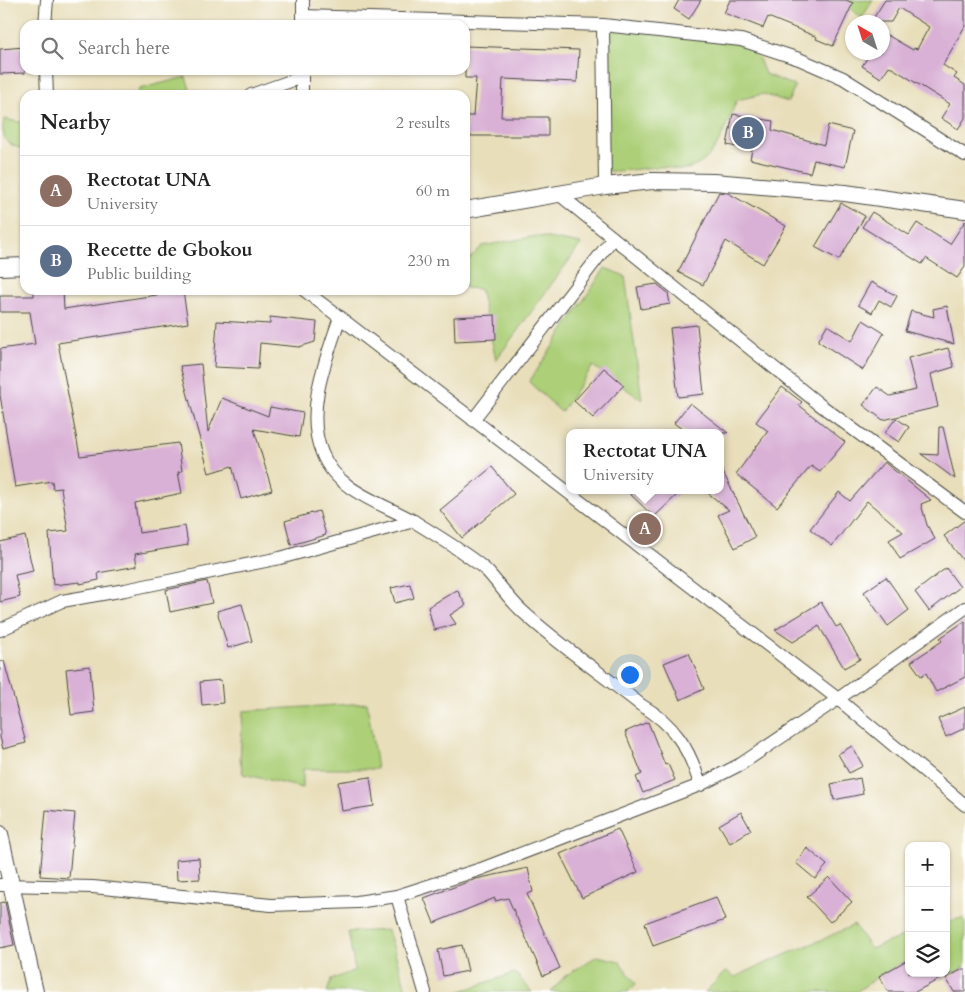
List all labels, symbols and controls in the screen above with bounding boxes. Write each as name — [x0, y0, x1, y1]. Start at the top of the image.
north arrow — [845, 15, 890, 60]
search box — [20, 20, 470, 75]
icon: search — [38, 34, 66, 62]
text: Search here — [78, 35, 170, 61]
text: Nearby — [40, 108, 111, 137]
text: 2 results — [396, 112, 450, 134]
pin: B — [732, 114, 764, 152]
text: Rectotat UNA — [87, 167, 211, 193]
text: A — [50, 180, 62, 202]
text: 60 m — [416, 180, 450, 202]
text: University — [87, 193, 158, 215]
text: Recette de Gbokou — [87, 237, 253, 263]
text: B — [50, 250, 62, 272]
text: 230 m — [408, 250, 450, 272]
text: Public building — [87, 263, 191, 285]
popup — [566, 429, 724, 494]
text: Rectotat UNA — [583, 438, 707, 464]
text: University — [583, 464, 654, 486]
pin: A — [629, 510, 661, 548]
your location — [617, 662, 643, 688]
map controls — [905, 842, 950, 977]
button: + — [905, 842, 950, 887]
button: − — [905, 887, 950, 932]
button: layers — [905, 932, 950, 977]

